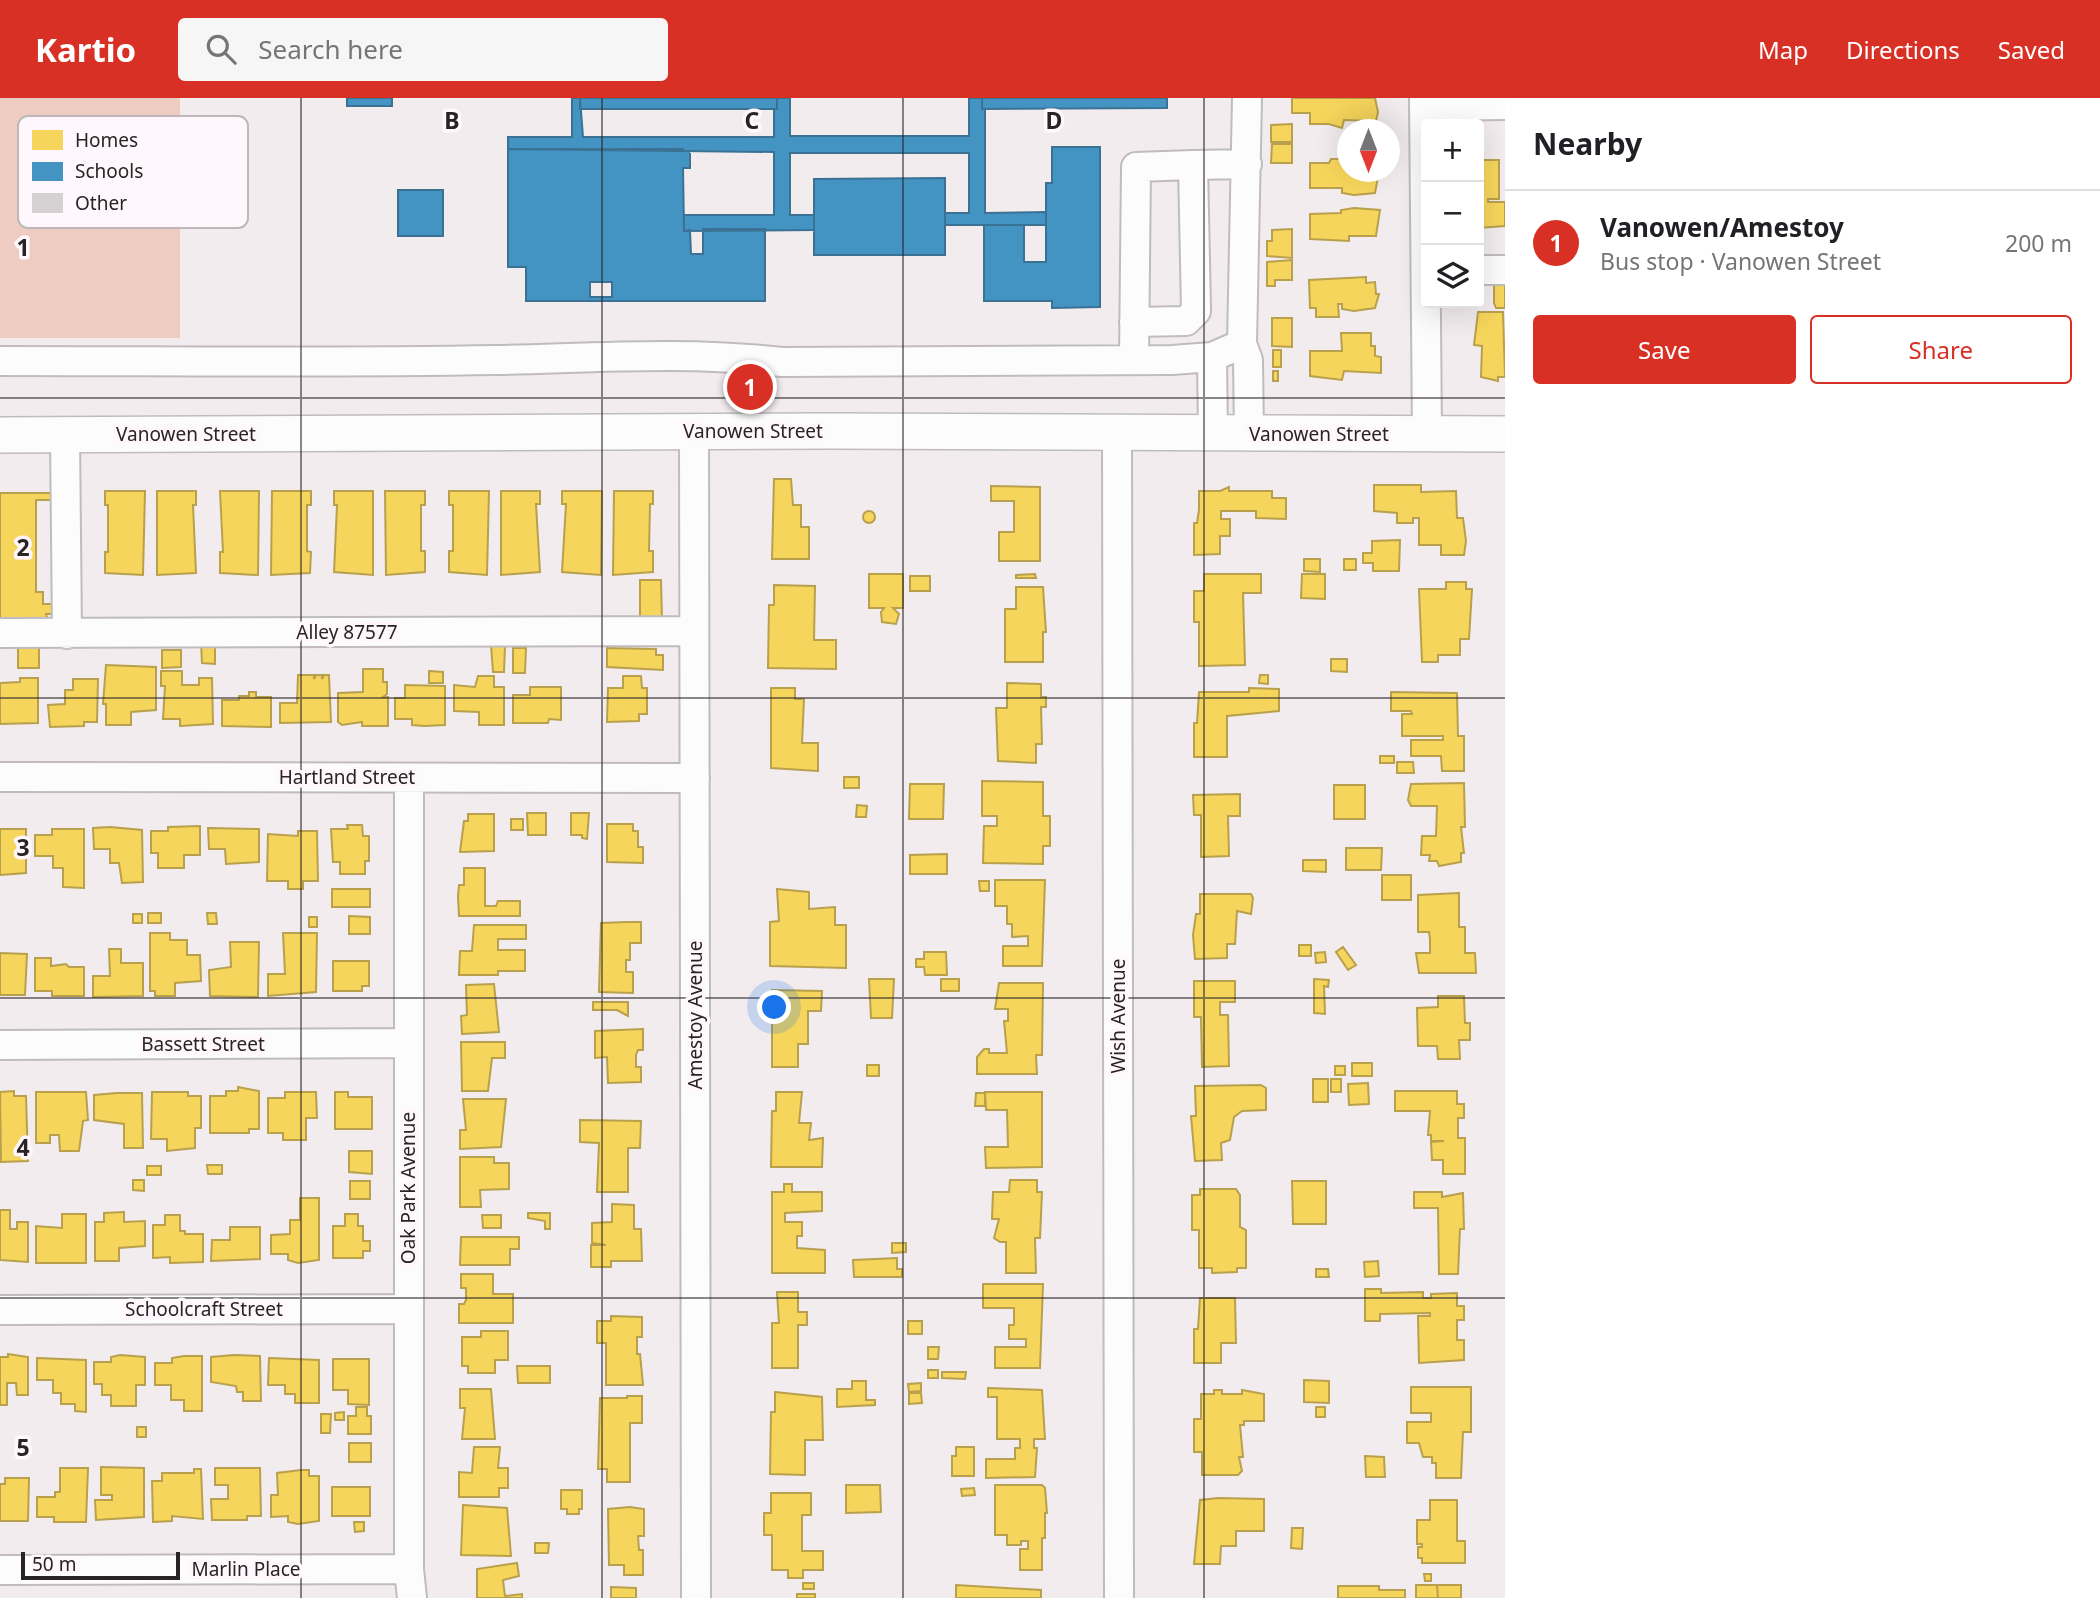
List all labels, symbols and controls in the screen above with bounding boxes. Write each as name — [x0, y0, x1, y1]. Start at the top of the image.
search box — [178, 18, 668, 81]
text: Kartio — [35, 27, 136, 72]
icon: search — [202, 30, 240, 68]
text: Search here — [258, 31, 403, 67]
text: Map — [1758, 33, 1808, 66]
text: Directions — [1846, 33, 1960, 66]
text: Saved — [1998, 33, 2065, 66]
text: B — [444, 104, 460, 136]
text: C — [745, 104, 760, 136]
text: D — [1046, 104, 1062, 136]
legend — [18, 116, 248, 228]
north arrow — [1337, 119, 1400, 182]
map controls — [1421, 119, 1484, 308]
button: + — [1421, 119, 1484, 182]
text: Nearby — [1533, 123, 1642, 164]
text: Homes — [75, 127, 138, 153]
text: Schools — [75, 158, 143, 184]
button: − — [1421, 182, 1484, 245]
text: Other — [75, 190, 127, 216]
text: Vanowen/Amestoy — [1600, 209, 1844, 245]
text: 1 — [1549, 227, 1563, 259]
text: 200 m — [2005, 227, 2072, 259]
text: 1 — [16, 231, 30, 263]
button: layers — [1421, 245, 1484, 308]
text: Bus stop · Vanowen Street — [1600, 245, 1881, 277]
button: Save — [1533, 315, 1796, 384]
button: Share — [1810, 315, 2072, 384]
pin: 1 — [727, 361, 773, 413]
street label: Vanowen Street — [683, 418, 823, 444]
street label: Vanowen Street — [116, 421, 256, 447]
street label: Vanowen Street — [1249, 421, 1389, 447]
text: 2 — [16, 531, 30, 563]
street label: Alley 87577 — [296, 619, 398, 645]
street label: Hartland Street — [279, 764, 415, 790]
text: 3 — [16, 831, 30, 863]
street label: Amestoy Avenue — [682, 940, 708, 1090]
street label: Wish Avenue — [1105, 958, 1131, 1074]
your location — [757, 990, 791, 1024]
street label: Bassett Street — [141, 1031, 265, 1057]
street label: Oak Park Avenue — [395, 1112, 421, 1264]
text: 4 — [16, 1131, 30, 1163]
street label: Schoolcraft Street — [125, 1296, 283, 1322]
text: 5 — [16, 1431, 30, 1463]
scale bar — [21, 1549, 180, 1581]
text: 50 m — [32, 1551, 76, 1577]
street label: Marlin Place — [191, 1556, 301, 1582]

